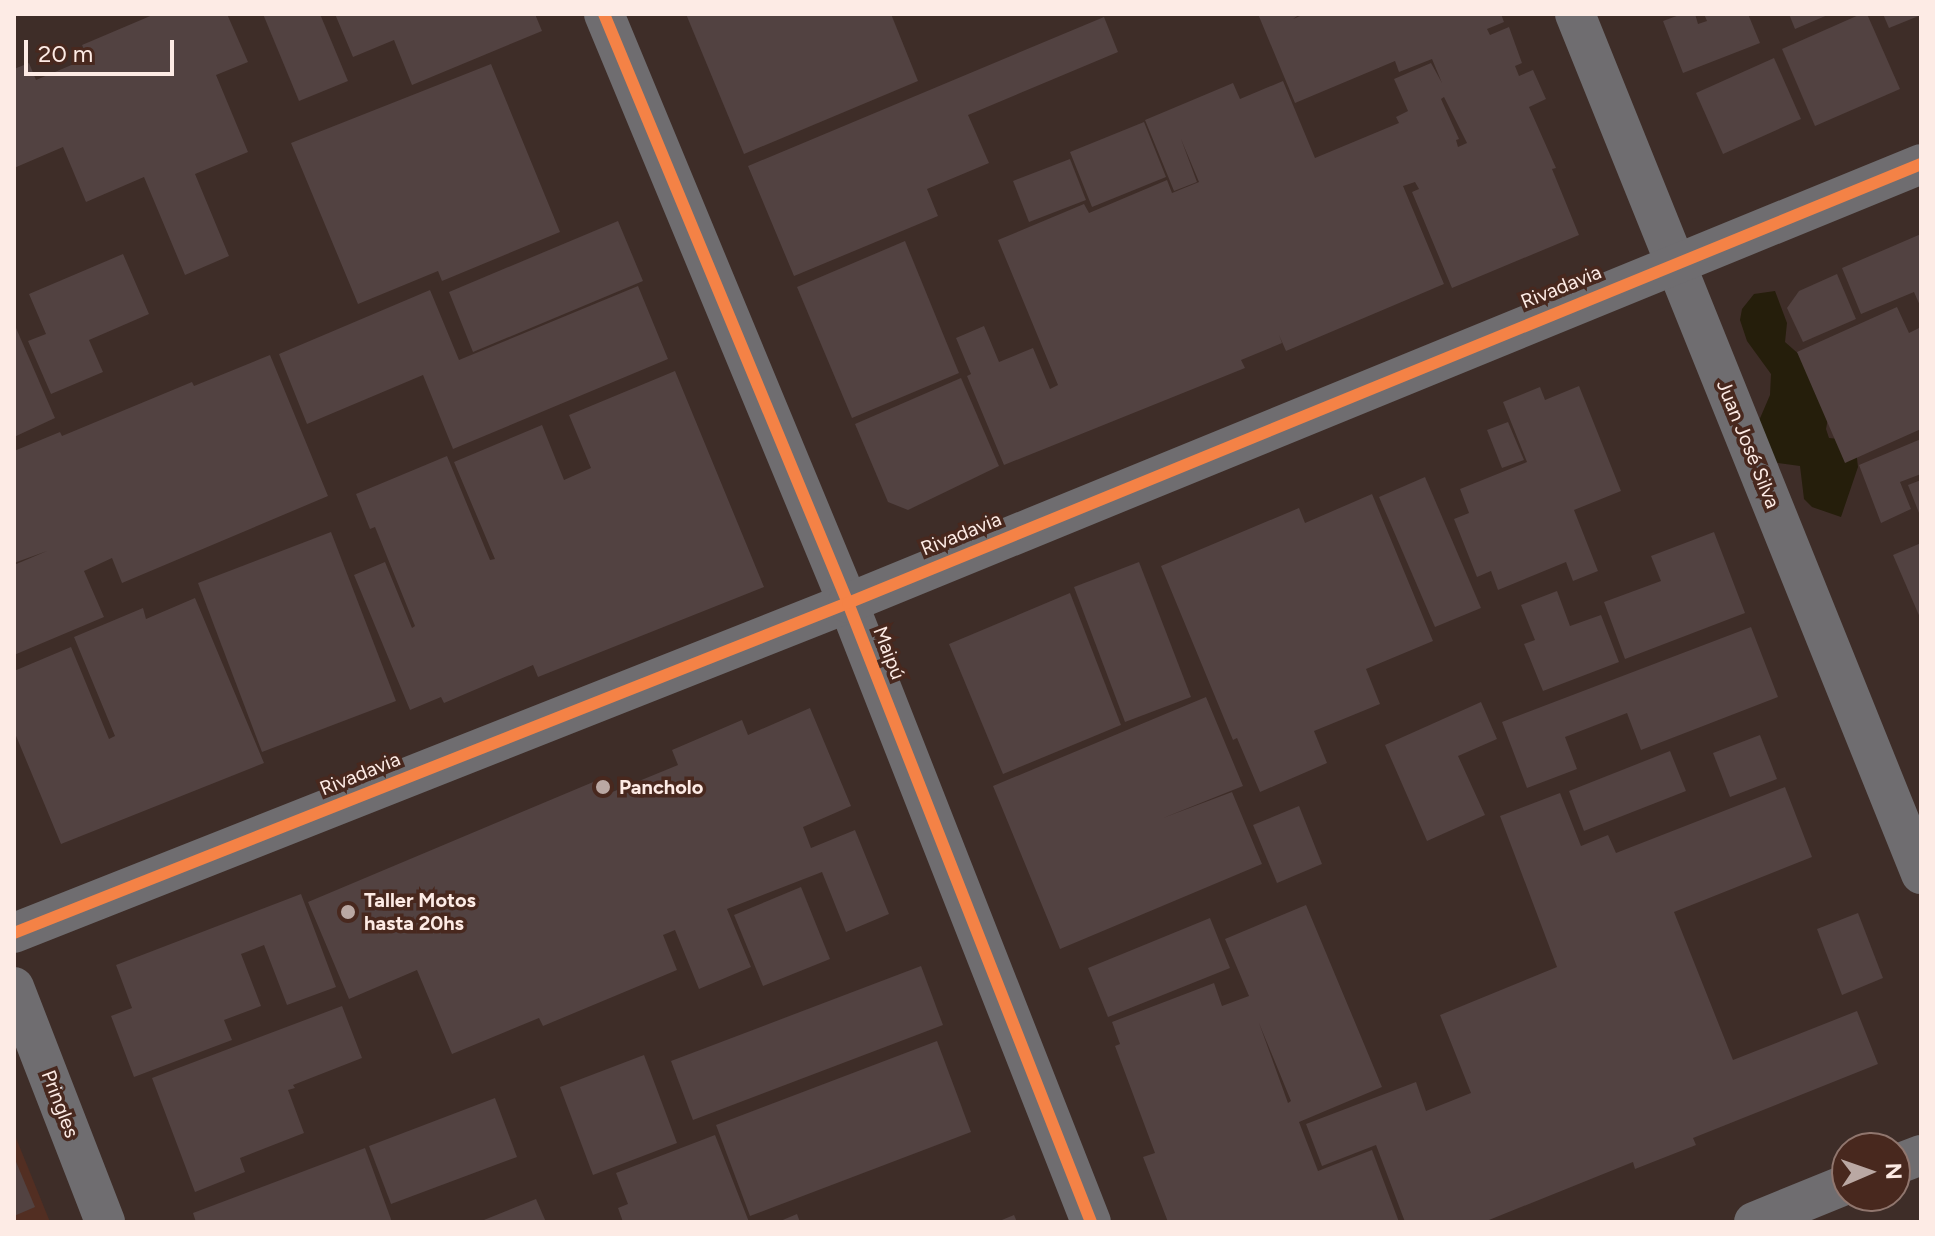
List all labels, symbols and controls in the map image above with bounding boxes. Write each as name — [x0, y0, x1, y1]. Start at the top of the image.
scale bar — [28, 24, 178, 74]
text: 20 m — [38, 39, 93, 68]
street label: Rivadavia — [1517, 260, 1605, 314]
street label: Juan José Silva — [1711, 376, 1785, 512]
street label: Rivadavia — [917, 507, 1005, 561]
street label: Maipú — [868, 623, 910, 683]
street label: Rivadavia — [316, 747, 404, 801]
place label: Pancholo — [619, 775, 703, 799]
marker: Pancholo — [594, 778, 612, 796]
place label: Taller Motos hasta 20hs — [364, 888, 476, 935]
marker: Taller Motos hasta 20hs — [339, 903, 357, 921]
street label: Pringles — [36, 1067, 84, 1141]
north arrow — [1831, 1132, 1911, 1212]
text: N — [1880, 1162, 1907, 1180]

